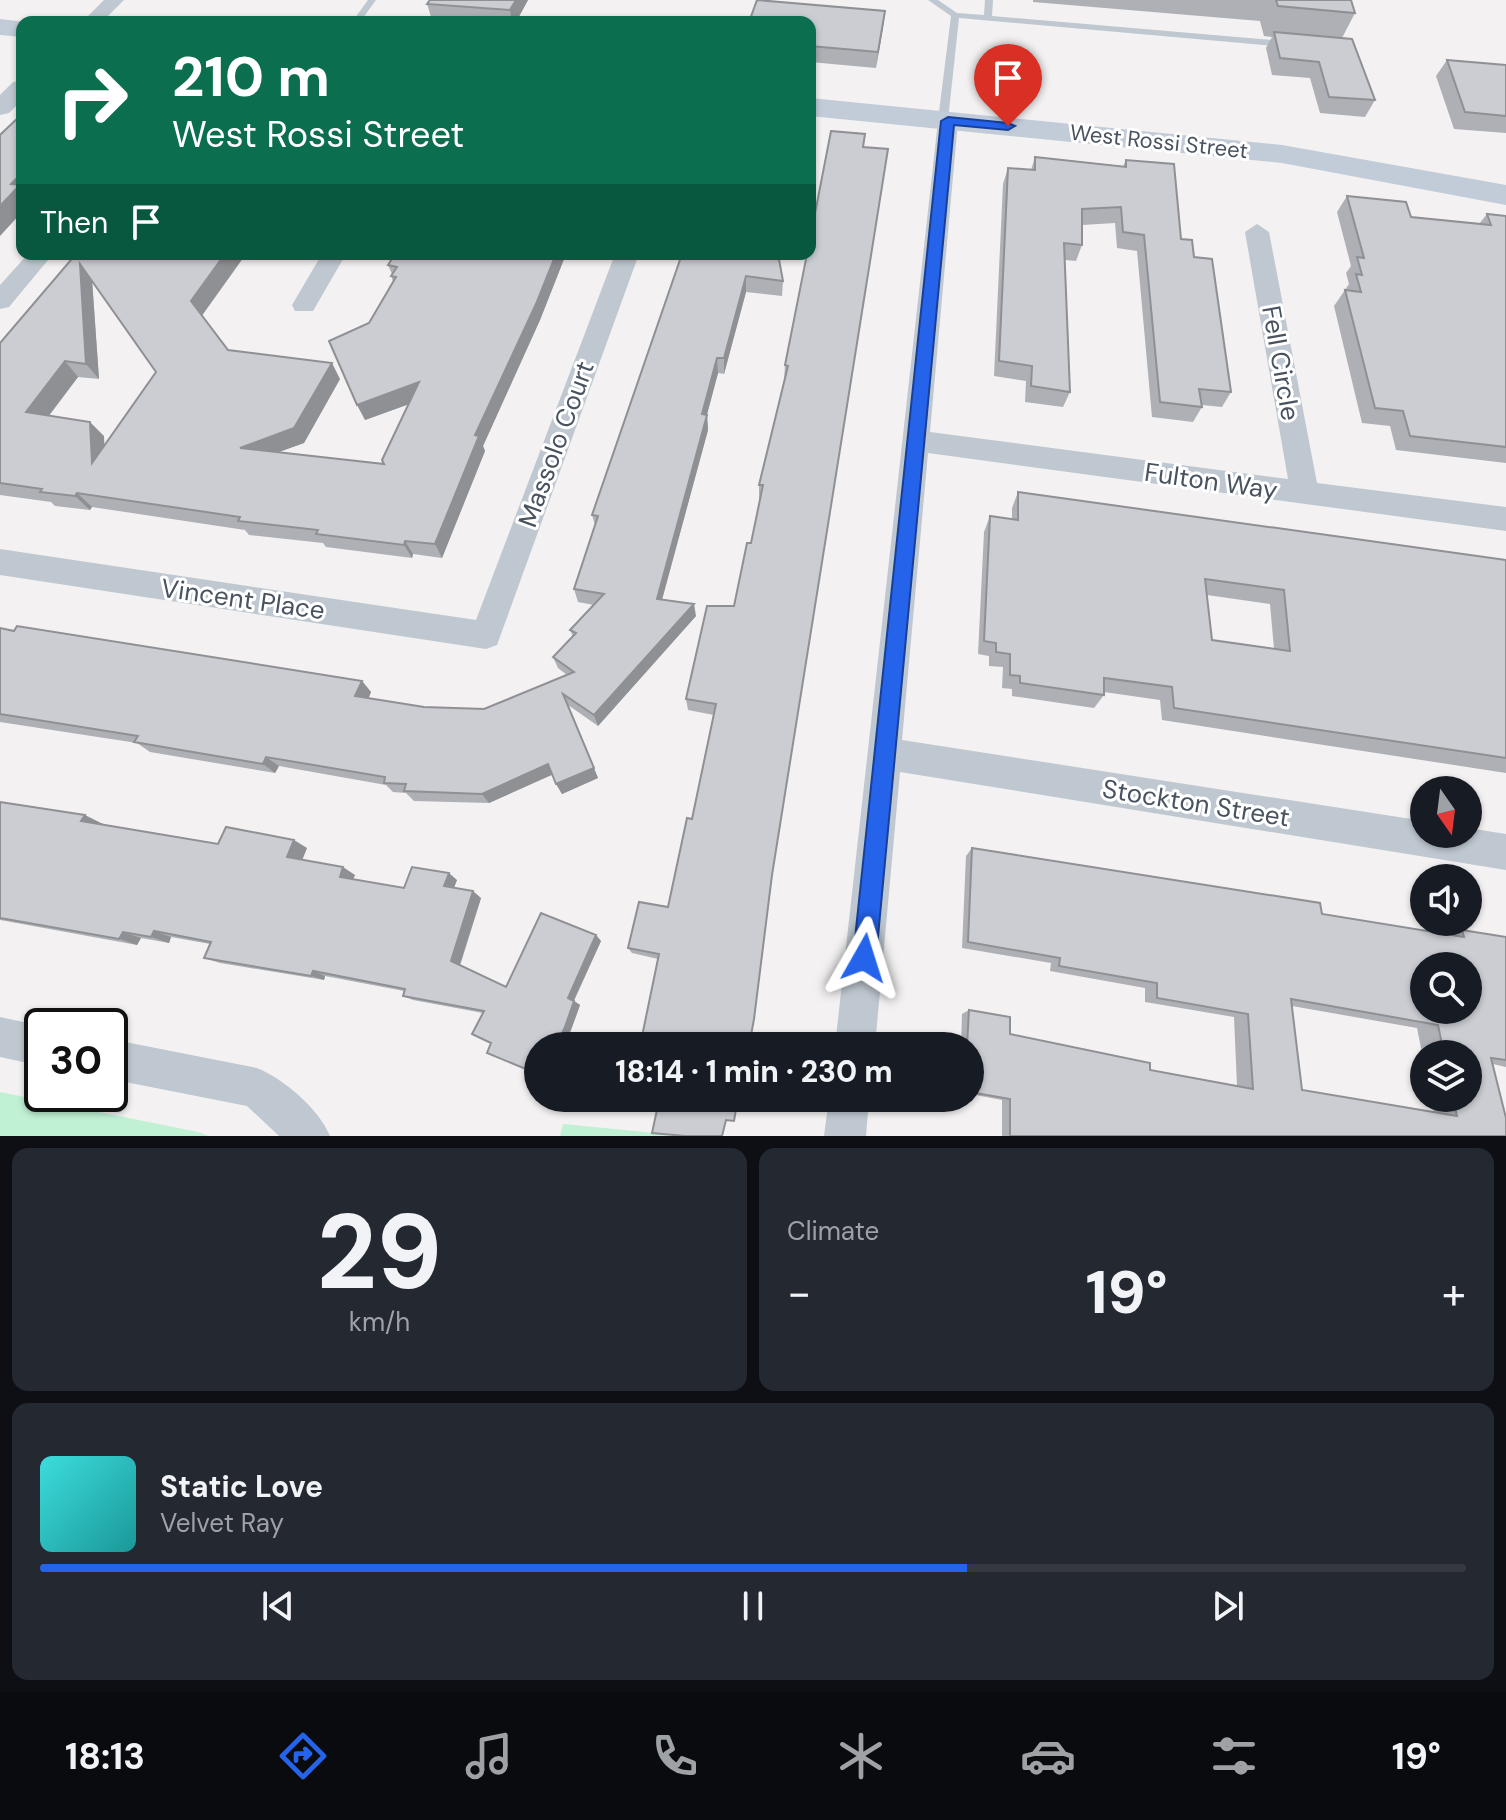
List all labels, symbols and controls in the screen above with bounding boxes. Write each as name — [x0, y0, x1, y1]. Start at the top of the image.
text: 210 m — [172, 40, 330, 113]
pin — [974, 44, 1042, 126]
icon: right — [40, 48, 144, 152]
icon: arrive — [986, 56, 1030, 100]
text: West Rossi Street — [172, 111, 464, 158]
street label: West Rossi Street — [1069, 118, 1249, 165]
icon: arrive — [124, 200, 168, 244]
text: Then — [40, 203, 108, 242]
street label: Fell Circle — [1254, 303, 1308, 423]
street label: Massolo Court — [510, 356, 602, 532]
street label: Fulton Way — [1142, 455, 1280, 507]
street label: Vincent Place — [159, 571, 327, 627]
street label: Stockton Street — [1100, 771, 1292, 835]
north arrow — [1410, 776, 1482, 848]
map controls — [1410, 776, 1482, 1112]
button: sound — [1410, 864, 1482, 936]
position arrow — [822, 916, 906, 1000]
button: search — [1410, 952, 1482, 1024]
speed limit sign: 30 — [24, 1008, 128, 1112]
button: layers — [1410, 1040, 1482, 1112]
text: 18:14 · 1 min · 230 m — [615, 1052, 893, 1091]
text: 29 — [317, 1185, 442, 1320]
text: Climate — [787, 1214, 879, 1248]
text: 19° — [1085, 1253, 1168, 1332]
text: − — [787, 1264, 811, 1322]
text: + — [1442, 1264, 1466, 1322]
text: km/h — [349, 1305, 410, 1339]
text: Static Love — [160, 1467, 323, 1506]
text: Velvet Ray — [160, 1506, 284, 1540]
icon: previous — [256, 1584, 300, 1628]
icon: pause — [731, 1584, 775, 1628]
icon: next — [1206, 1584, 1250, 1628]
icon: directions — [275, 1728, 331, 1784]
icon: music — [461, 1728, 517, 1784]
icon: phone — [647, 1728, 703, 1784]
icon: climate — [833, 1728, 889, 1784]
icon: car — [1020, 1728, 1076, 1784]
icon: filters — [1206, 1728, 1262, 1784]
text: 18:13 — [65, 1733, 145, 1780]
text: 19° — [1392, 1733, 1441, 1780]

